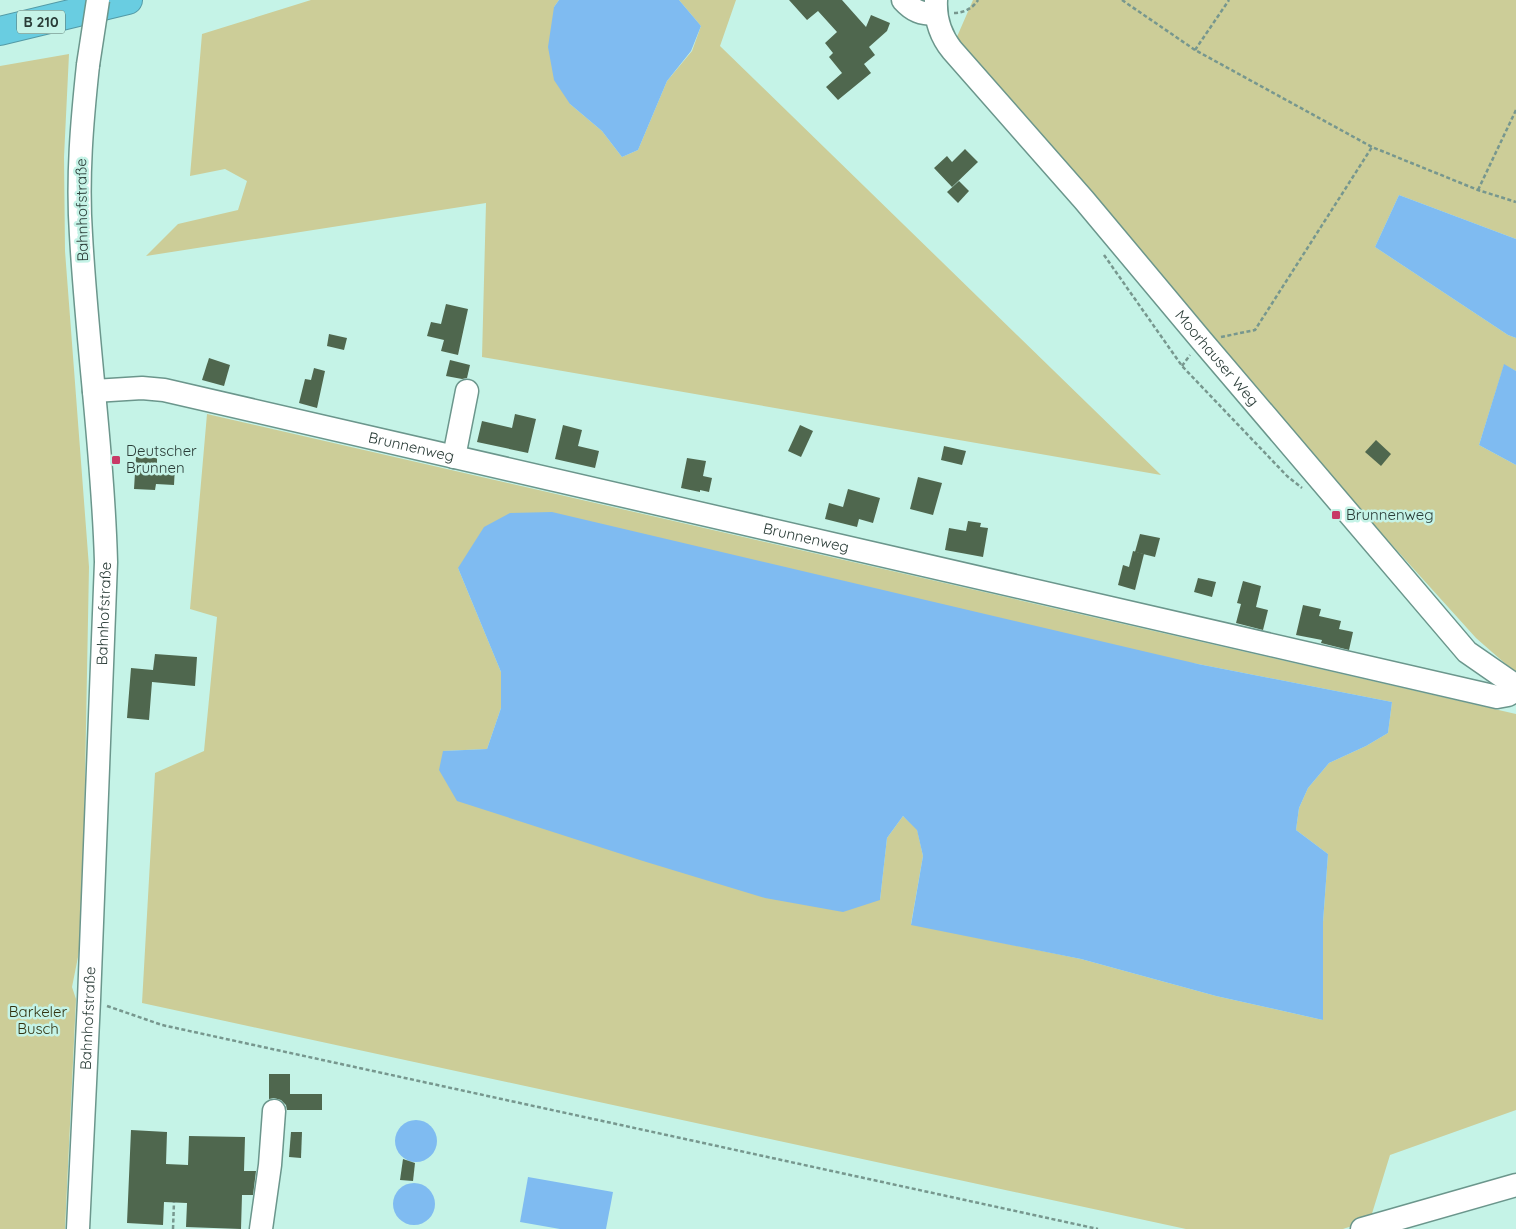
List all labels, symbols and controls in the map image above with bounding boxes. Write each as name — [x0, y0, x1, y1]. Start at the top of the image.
road number: B 210 — [17, 11, 65, 34]
street label: Bahnhofstraße — [71, 158, 92, 262]
street label: Moorhauser Weg — [1171, 306, 1263, 410]
street label: Brunnenweg — [367, 427, 456, 466]
place label: Deutscher Brunnen — [126, 441, 197, 477]
marker: Deutscher Brunnen — [110, 454, 122, 466]
place label: Brunnenweg — [1346, 505, 1434, 524]
marker: Brunnenweg — [1330, 509, 1342, 521]
street label: Brunnenweg — [761, 518, 851, 556]
street label: Bahnhofstraße — [92, 561, 115, 666]
street label: Bahnhofstraße — [76, 966, 99, 1070]
park label: Barkeler Busch — [9, 1002, 67, 1038]

